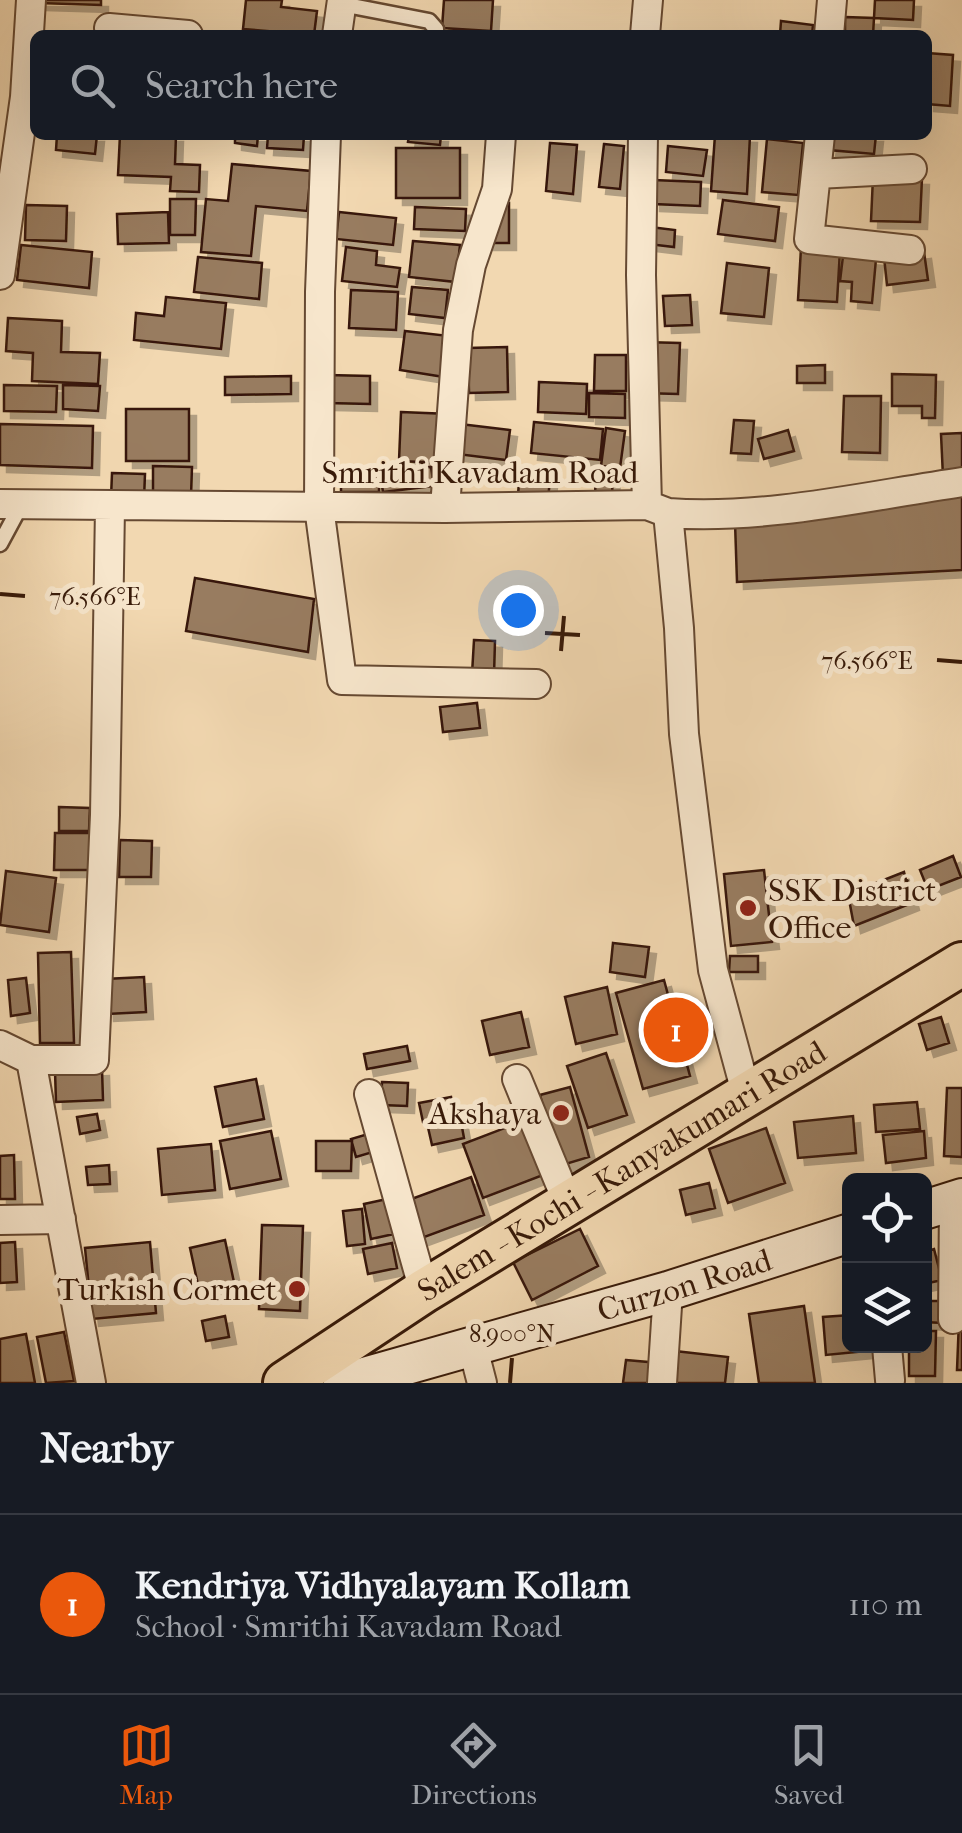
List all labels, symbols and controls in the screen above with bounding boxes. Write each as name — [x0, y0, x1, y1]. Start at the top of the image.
search box — [30, 30, 932, 140]
icon: search — [65, 58, 120, 113]
text: Search here — [145, 63, 338, 108]
street label: Smrithi Kavadam Road — [322, 454, 639, 491]
text: 76.566°E — [49, 582, 141, 611]
your location — [493, 585, 544, 636]
text: 76.566°E — [821, 646, 913, 675]
place label: SSK District Office — [768, 872, 937, 946]
marker: SSK District Office — [737, 897, 759, 919]
pin: 1 — [644, 992, 708, 1068]
street label: Salem - Kochi - Kanyakumari Road — [411, 1032, 833, 1309]
place label: Akshaya — [426, 1095, 542, 1132]
marker: Akshaya — [550, 1102, 572, 1124]
map controls — [842, 1173, 932, 1353]
button: locate — [842, 1173, 932, 1263]
street label: Curzon Road — [593, 1241, 776, 1329]
button: layers — [842, 1263, 932, 1353]
place label: Turkish Cormet — [57, 1271, 278, 1308]
marker: Turkish Cormet — [286, 1278, 308, 1300]
text: 8.900°N — [469, 1319, 555, 1348]
text: Nearby — [40, 1424, 172, 1473]
text: Kendriya Vidhyalayam Kollam — [135, 1563, 630, 1608]
text: 1 — [67, 1586, 78, 1623]
text: 110 m — [848, 1586, 922, 1623]
text: School · Smrithi Kavadam Road — [135, 1608, 562, 1645]
tab: Map — [119, 1718, 174, 1811]
tab: Directions — [411, 1718, 537, 1811]
tab: Saved — [774, 1718, 843, 1811]

